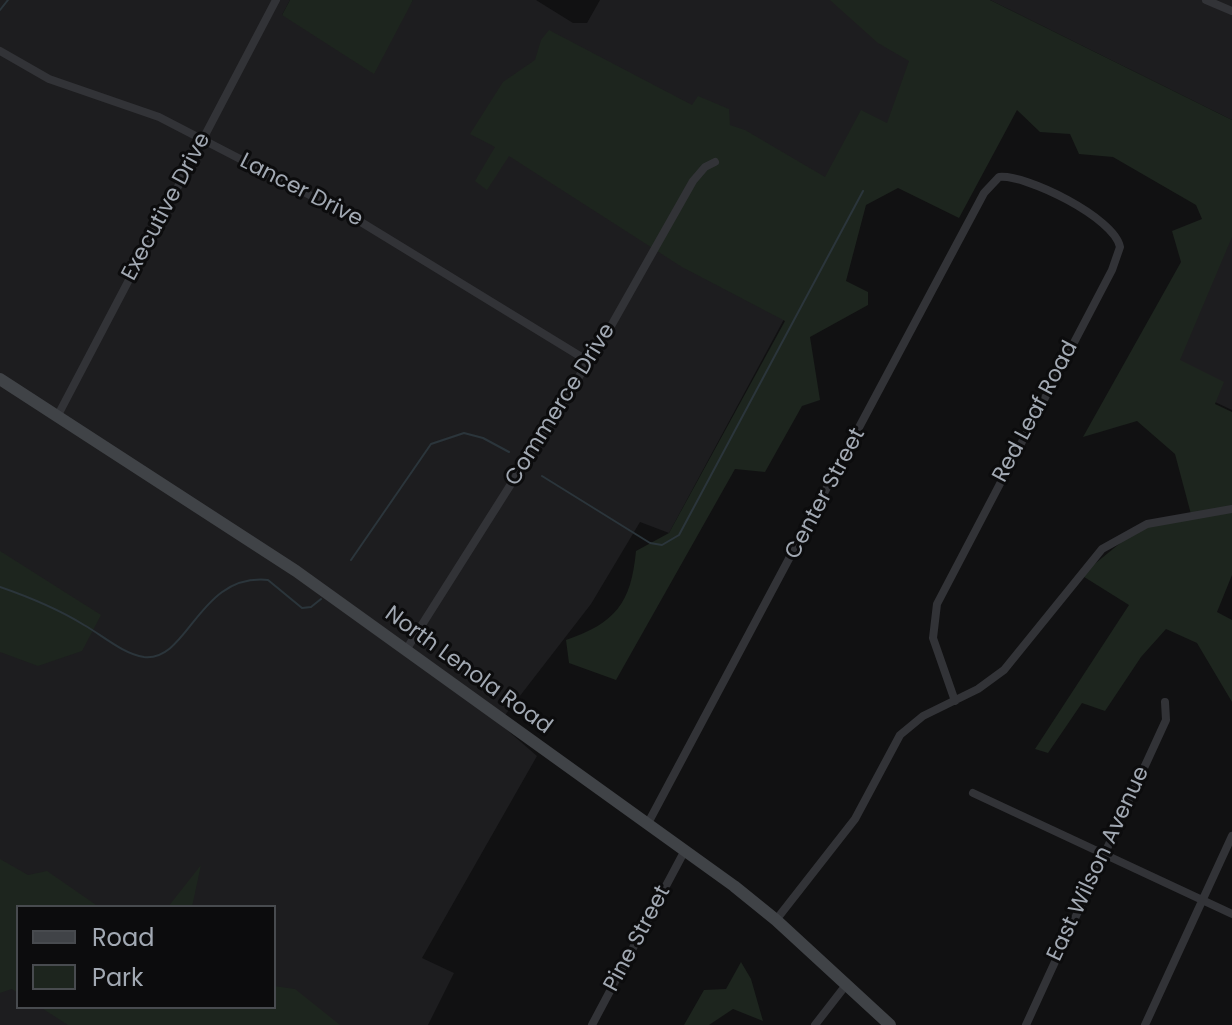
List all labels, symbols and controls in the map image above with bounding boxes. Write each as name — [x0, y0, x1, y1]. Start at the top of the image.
street label: Executive Drive — [117, 129, 217, 285]
street label: Lancer Drive — [235, 149, 367, 233]
street label: Commerce Drive — [500, 319, 622, 491]
street label: Red Leaf Road — [988, 337, 1084, 487]
street label: Center Street — [780, 424, 872, 564]
street label: North Lenola Road — [379, 601, 557, 741]
street label: East Wilson Avenue — [1042, 762, 1156, 966]
street label: Pine Street — [599, 882, 677, 996]
legend — [16, 905, 276, 1009]
text: Road — [92, 921, 154, 954]
text: Park — [92, 961, 143, 994]

